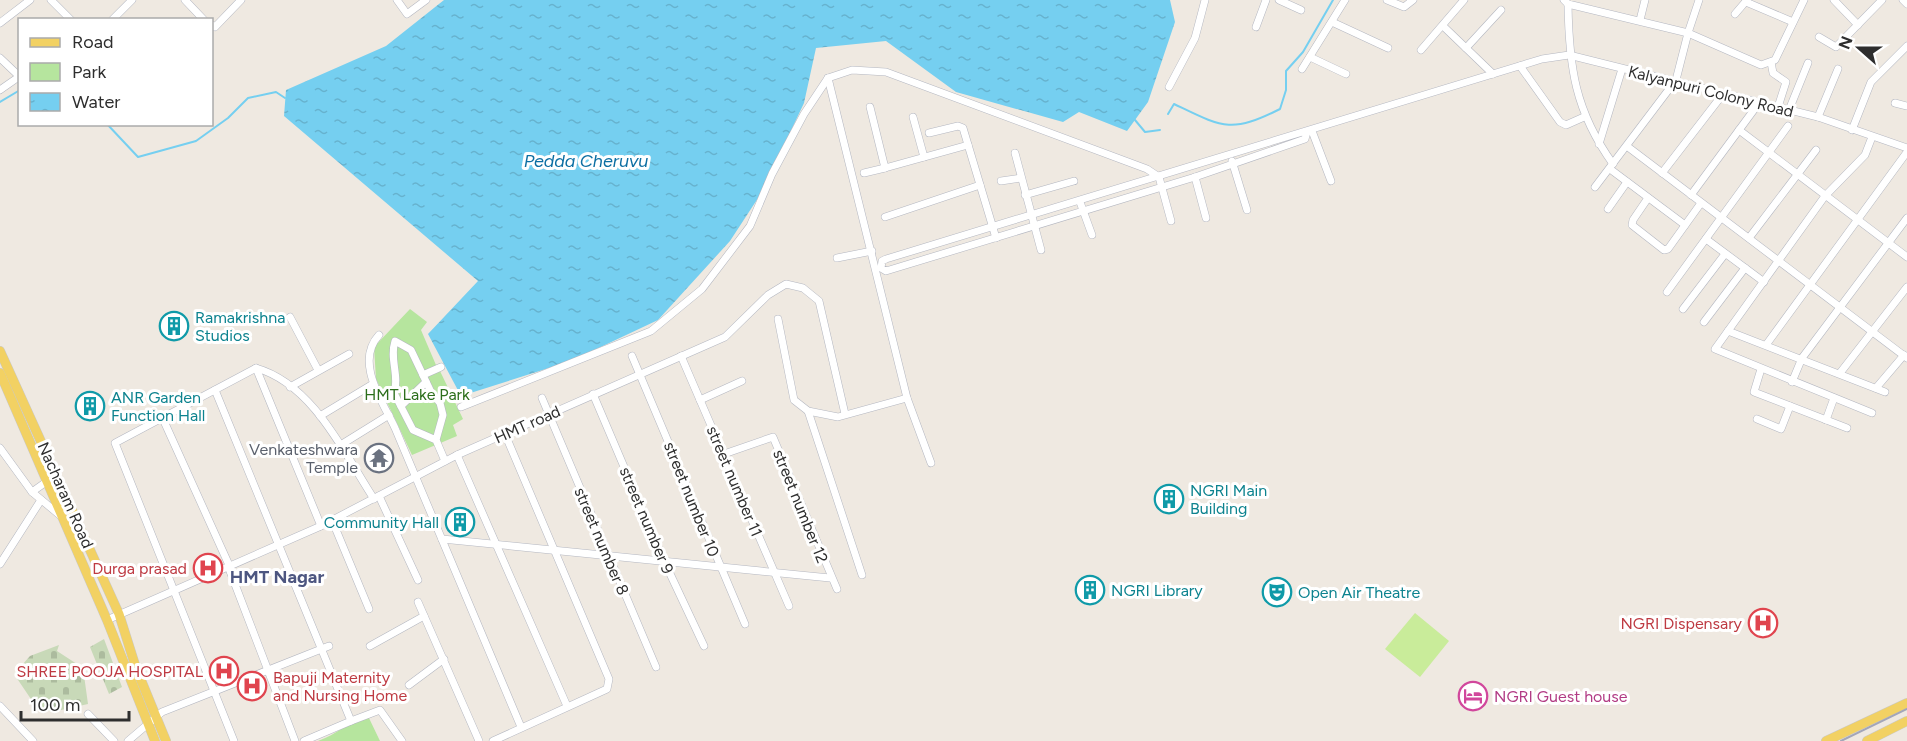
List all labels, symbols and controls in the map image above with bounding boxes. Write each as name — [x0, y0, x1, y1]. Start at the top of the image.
legend — [18, 18, 213, 126]
north arrow — [1829, 18, 1889, 78]
text: Road — [72, 31, 113, 53]
text: N — [1834, 34, 1857, 52]
text: Park — [72, 61, 107, 83]
street label: Kalyanpuri Colony Road — [1626, 62, 1796, 121]
text: Water — [72, 91, 120, 113]
water label: Pedda Cheruvu — [524, 150, 648, 172]
place label: Ramakrishna Studios — [195, 308, 285, 345]
building icon: Ramakrishna Studios — [158, 310, 190, 342]
park label: HMT Lake Park — [364, 385, 470, 404]
place label: ANR Garden Function Hall — [111, 388, 205, 425]
building icon: ANR Garden Function Hall — [74, 390, 106, 422]
street label: HMT road — [491, 401, 563, 447]
street label: street number 11 — [703, 423, 766, 539]
street label: Nacharam Road — [34, 439, 97, 551]
street label: street number 10 — [660, 439, 723, 559]
place label: Venkateshwara Temple — [249, 440, 358, 477]
temple icon: Venkateshwara Temple — [363, 442, 395, 474]
street label: street number 12 — [769, 447, 832, 566]
street label: street number 9 — [615, 464, 678, 577]
place label: NGRI Main Building — [1190, 481, 1267, 518]
building icon: NGRI Main Building — [1153, 483, 1185, 515]
street label: street number 8 — [570, 484, 633, 598]
building icon: Community Hall — [444, 506, 476, 538]
place label: Community Hall — [324, 513, 439, 532]
hospital icon: Durga prasad — [192, 552, 224, 584]
place label: Durga prasad — [92, 559, 187, 578]
district label: HMT Nagar — [230, 566, 324, 588]
building icon: NGRI Library — [1074, 574, 1106, 606]
theatre icon: Open Air Theatre — [1261, 576, 1293, 608]
place label: NGRI Library — [1111, 581, 1203, 600]
place label: Open Air Theatre — [1298, 583, 1421, 602]
hospital icon: NGRI Dispensary — [1747, 607, 1779, 639]
place label: NGRI Dispensary — [1620, 614, 1743, 633]
hospital icon: SHREE POOJA HOSPITAL — [208, 655, 240, 687]
place label: SHREE POOJA HOSPITAL — [16, 662, 204, 681]
place label: Bapuji Maternity and Nursing Home — [273, 668, 407, 705]
hospital icon: Bapuji Maternity and Nursing Home — [236, 670, 268, 702]
hotel icon: NGRI Guest house — [1457, 680, 1489, 712]
scale bar — [21, 684, 129, 722]
place label: NGRI Guest house — [1494, 687, 1628, 706]
text: 100 m — [30, 694, 80, 716]

